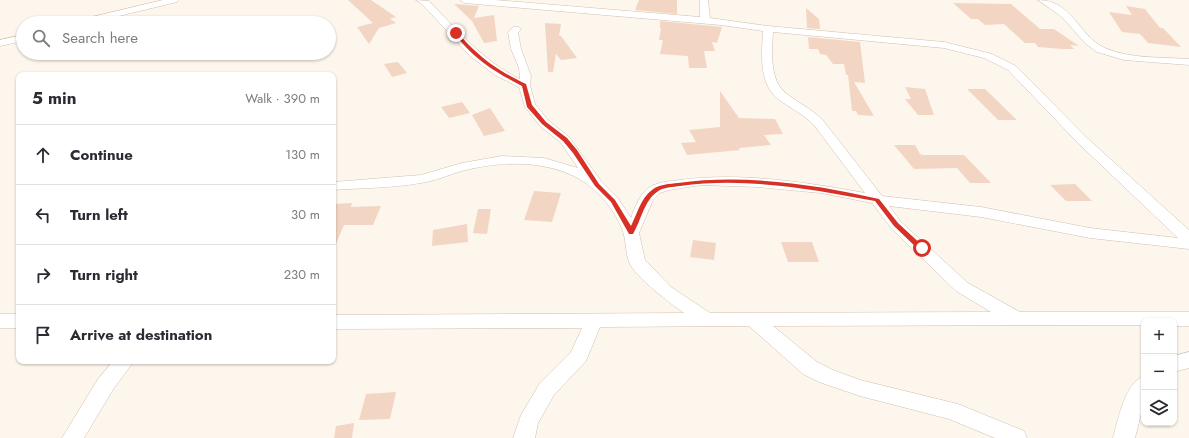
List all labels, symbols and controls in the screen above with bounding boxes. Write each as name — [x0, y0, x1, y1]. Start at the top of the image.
search box — [16, 16, 336, 60]
route end — [447, 24, 465, 42]
icon: search — [30, 27, 52, 49]
text: Search here — [62, 27, 138, 49]
text: 5 min — [32, 86, 76, 110]
text: Walk · 390 m — [245, 89, 320, 108]
icon: ahead — [32, 144, 54, 166]
text: Continue — [70, 144, 133, 166]
text: 130 m — [285, 145, 320, 164]
icon: left — [32, 204, 54, 226]
text: Turn left — [70, 204, 128, 226]
text: 30 m — [291, 205, 320, 224]
route start — [913, 239, 931, 257]
icon: right — [32, 264, 54, 286]
text: Turn right — [70, 264, 138, 286]
text: 230 m — [284, 265, 320, 284]
map controls — [1141, 318, 1177, 426]
button: + — [1141, 318, 1177, 354]
icon: arrive — [32, 324, 54, 346]
text: Arrive at destination — [70, 324, 212, 346]
button: − — [1141, 354, 1177, 390]
button: layers — [1141, 390, 1177, 426]

